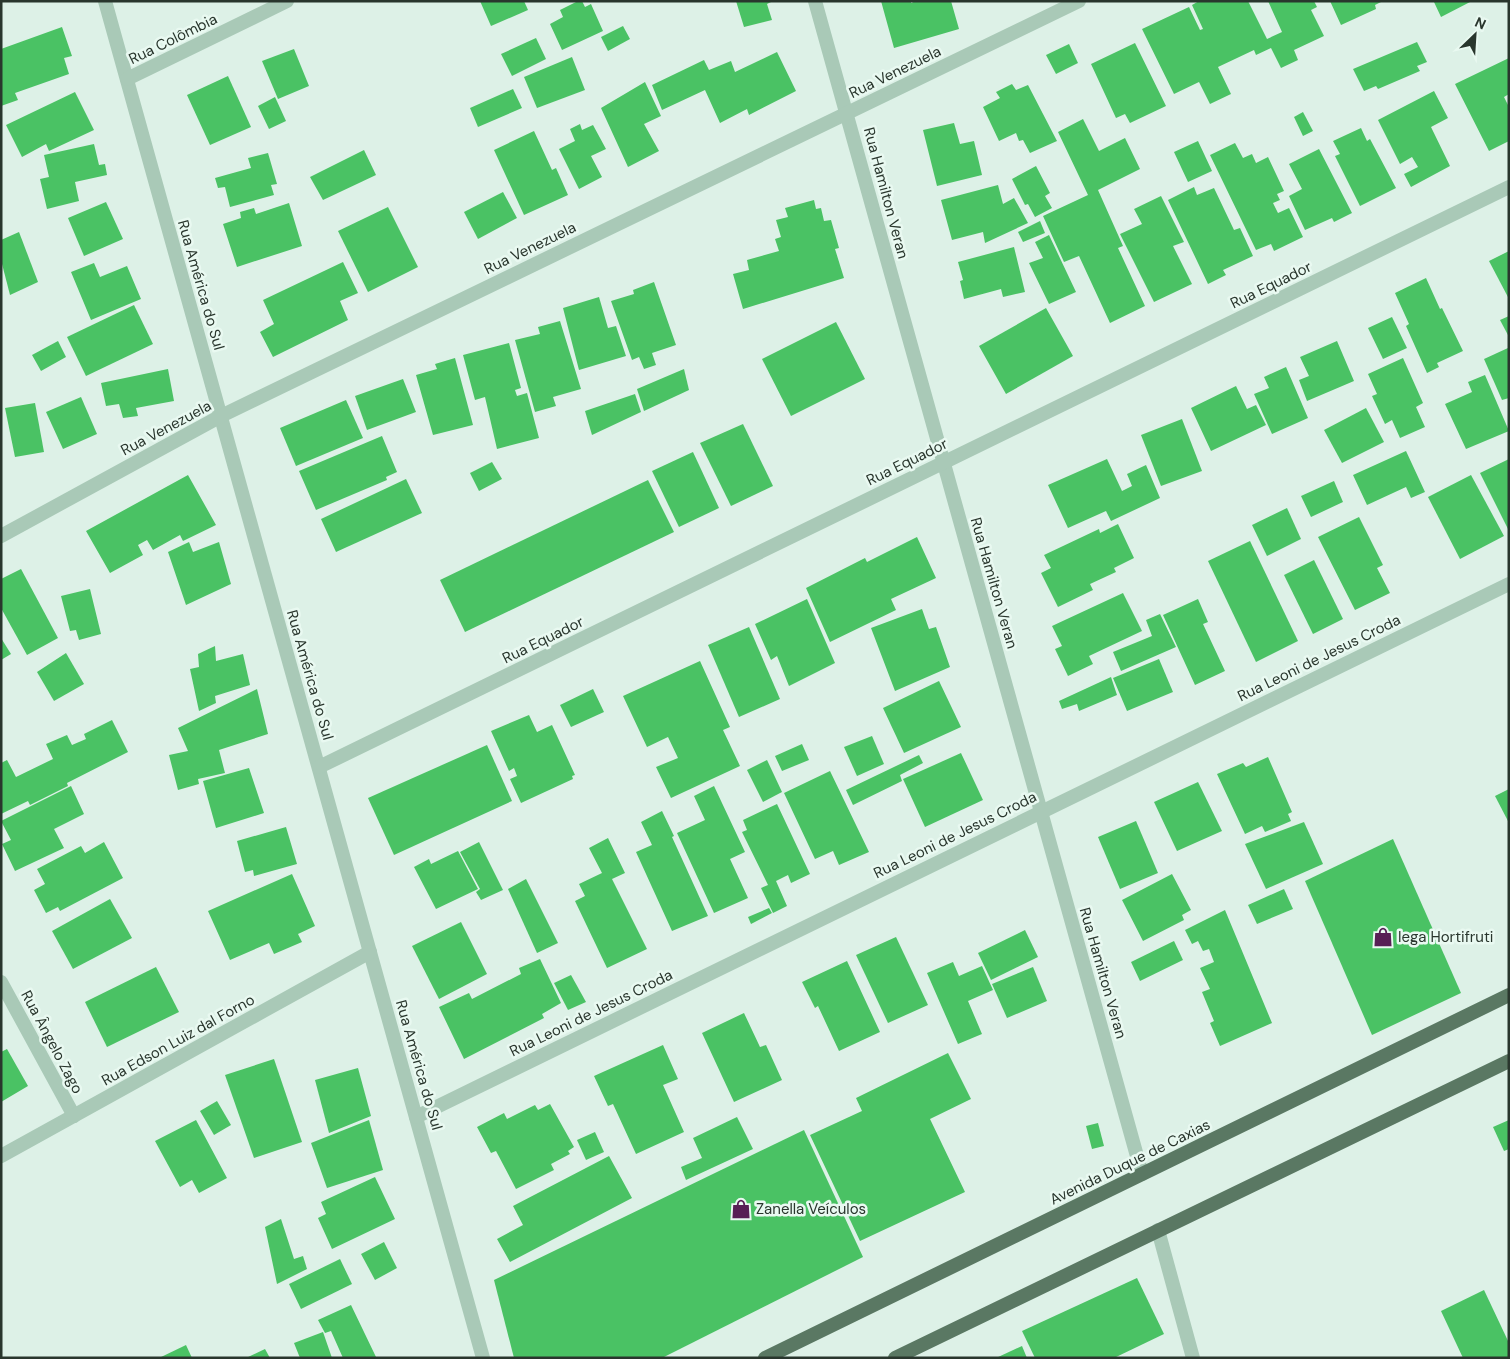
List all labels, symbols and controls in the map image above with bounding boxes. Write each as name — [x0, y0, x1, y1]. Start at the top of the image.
street label: Rua Colômbia — [125, 9, 221, 69]
north arrow — [1450, 10, 1500, 60]
text: N — [1472, 13, 1489, 34]
street label: Rua Venezuela — [846, 41, 944, 103]
street label: Rua Hamilton Veran — [859, 125, 913, 261]
street label: Rua Venezuela — [481, 217, 579, 279]
street label: Rua América do Sul — [173, 218, 229, 352]
street label: Rua Equador — [1227, 256, 1315, 313]
street label: Rua Venezuela — [117, 396, 215, 460]
street label: Rua Equador — [863, 433, 951, 490]
street label: Rua Hamilton Veran — [966, 515, 1022, 651]
street label: Rua América do Sul — [282, 608, 338, 742]
street label: Rua Leoni de Jesus Croda — [1234, 610, 1404, 706]
street label: Rua Equador — [499, 611, 587, 668]
street label: Rua Leoni de Jesus Croda — [870, 787, 1040, 883]
street label: Rua Hamilton Veran — [1075, 905, 1131, 1041]
shop icon: Iega Hortifruti — [1372, 926, 1394, 948]
place label: Iega Hortifruti — [1398, 927, 1493, 947]
street label: Rua Leoni de Jesus Croda — [506, 965, 676, 1061]
street label: Rua Ângelo Zago — [16, 987, 88, 1097]
street label: Rua Edson Luiz dal Forno — [98, 989, 258, 1090]
street label: Rua América do Sul — [391, 998, 447, 1132]
street label: Avenida Duque de Caxias — [1047, 1114, 1213, 1210]
shop icon: Zanella Veículos — [730, 1198, 752, 1220]
place label: Zanella Veículos — [756, 1199, 866, 1219]

